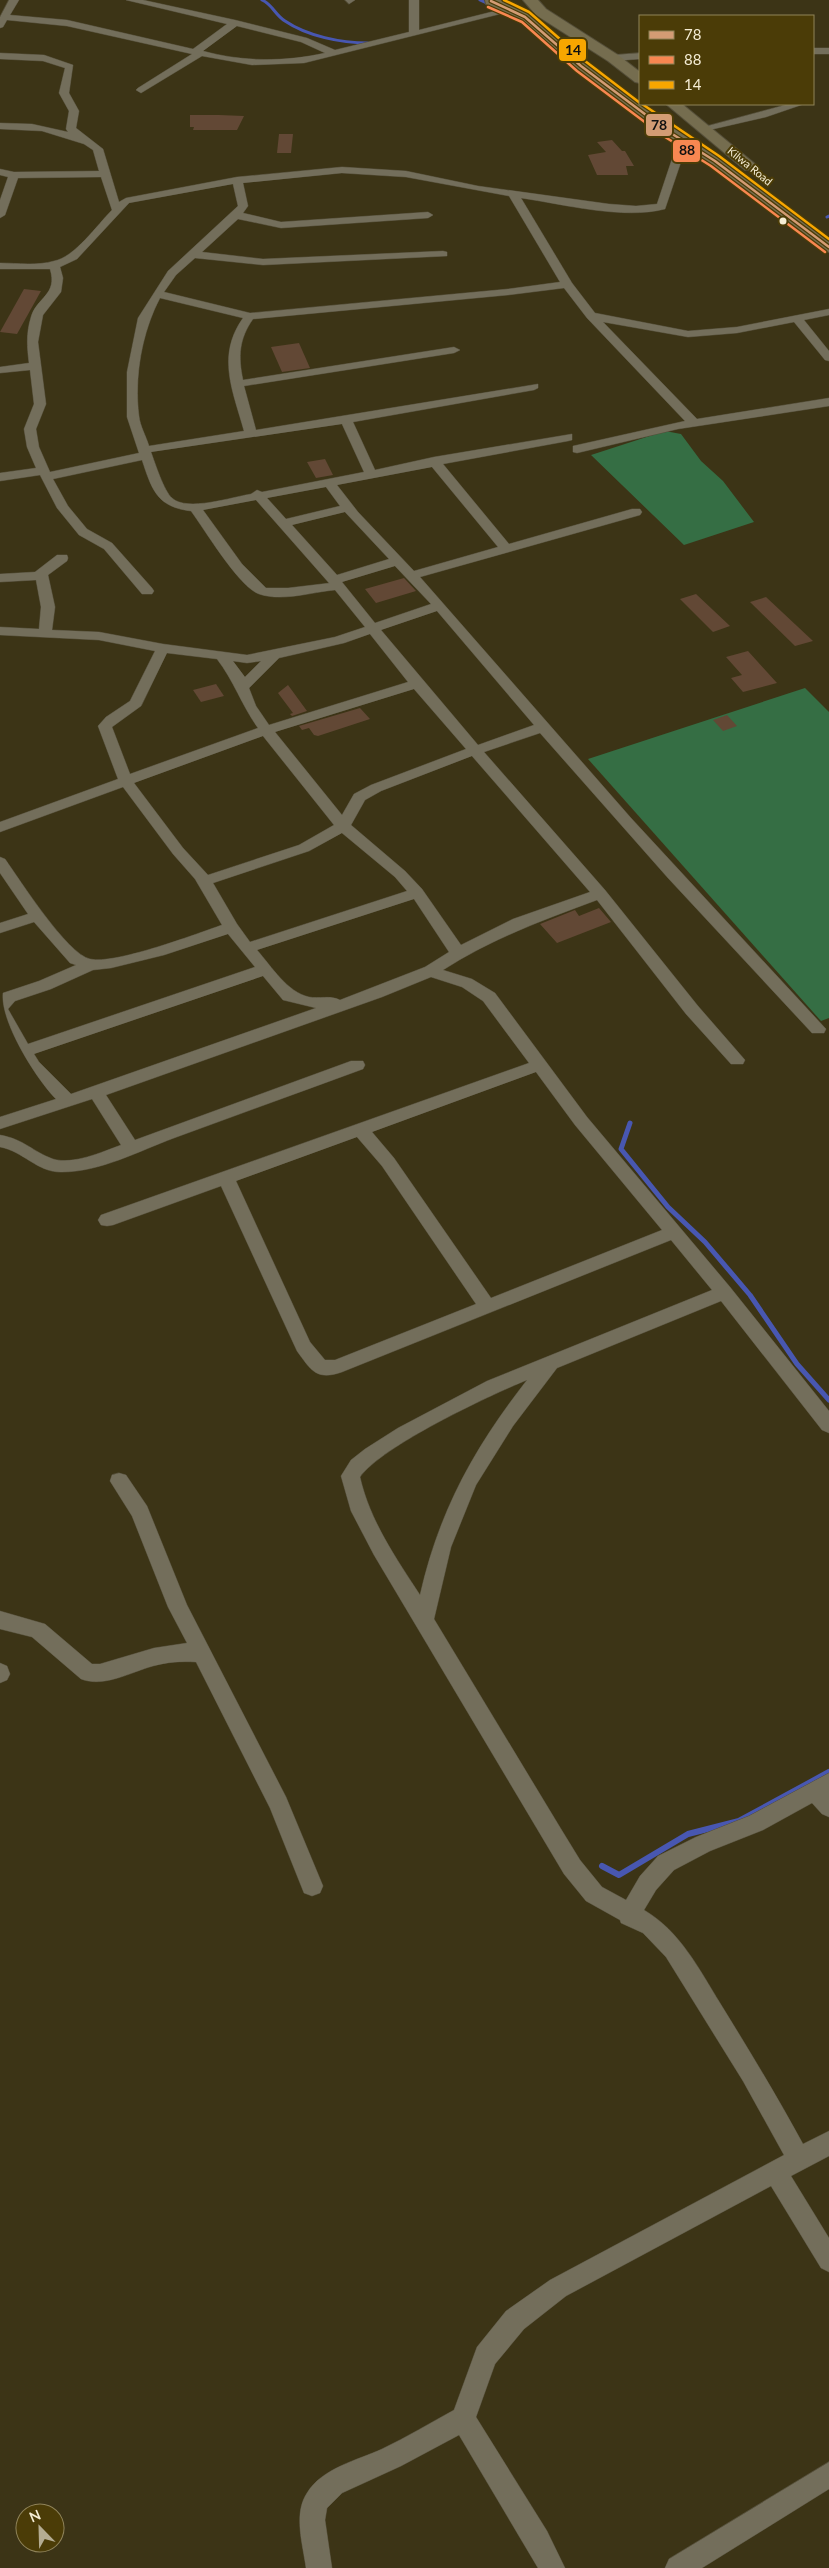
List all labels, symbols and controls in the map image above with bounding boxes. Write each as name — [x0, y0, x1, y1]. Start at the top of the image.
legend — [639, 15, 814, 105]
text: 78 — [684, 25, 701, 43]
line badge: 14 — [558, 38, 587, 62]
text: 14 — [565, 41, 581, 58]
text: 88 — [684, 50, 701, 68]
text: 14 — [684, 75, 702, 93]
line badge: 78 — [645, 113, 673, 137]
text: 78 — [651, 116, 667, 133]
line badge: 88 — [672, 139, 701, 163]
text: 88 — [679, 141, 695, 158]
street label: Kilwa Road — [725, 144, 775, 188]
unlabelled marker — [778, 216, 788, 226]
north arrow — [15, 2503, 65, 2553]
text: N — [26, 2506, 43, 2526]

